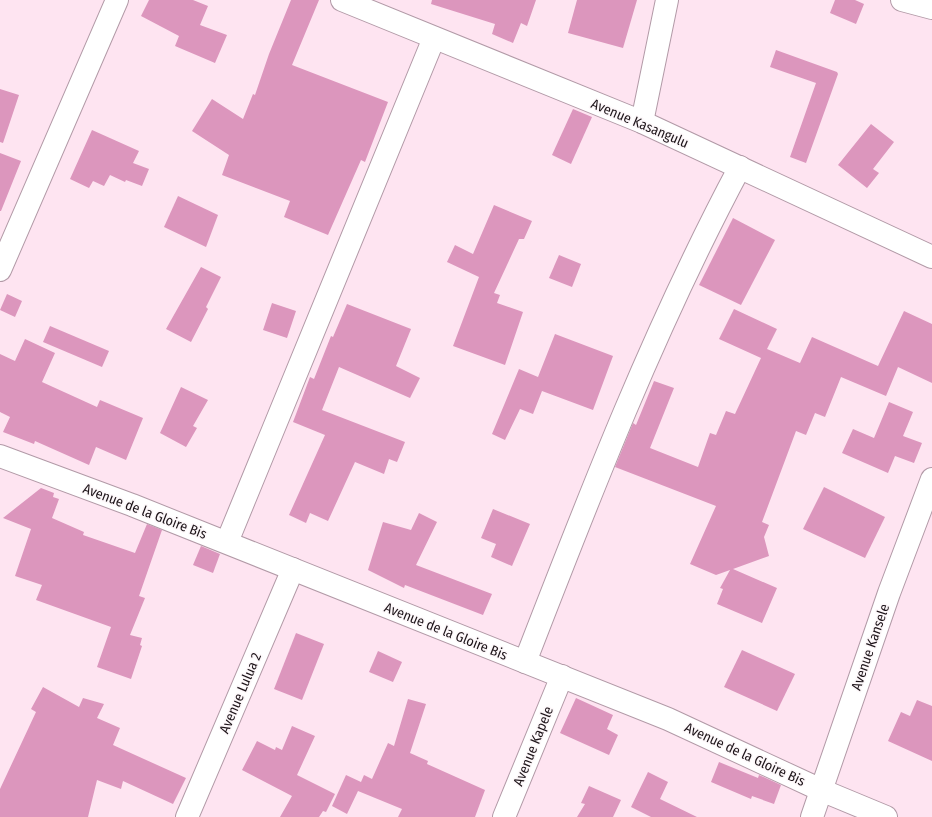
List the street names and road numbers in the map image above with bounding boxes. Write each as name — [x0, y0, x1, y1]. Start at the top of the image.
street label: Avenue Kasangulu — [588, 95, 691, 152]
street label: Avenue de la Gloire Bis — [81, 480, 209, 543]
street label: Avenue de la Gloire Bis — [382, 599, 510, 664]
street label: Avenue Kansele — [848, 602, 893, 693]
street label: Avenue Lulua 2 — [216, 650, 265, 736]
street label: Avenue Kapele — [510, 704, 557, 789]
street label: Avenue de la Gloire Bis — [682, 719, 808, 790]

